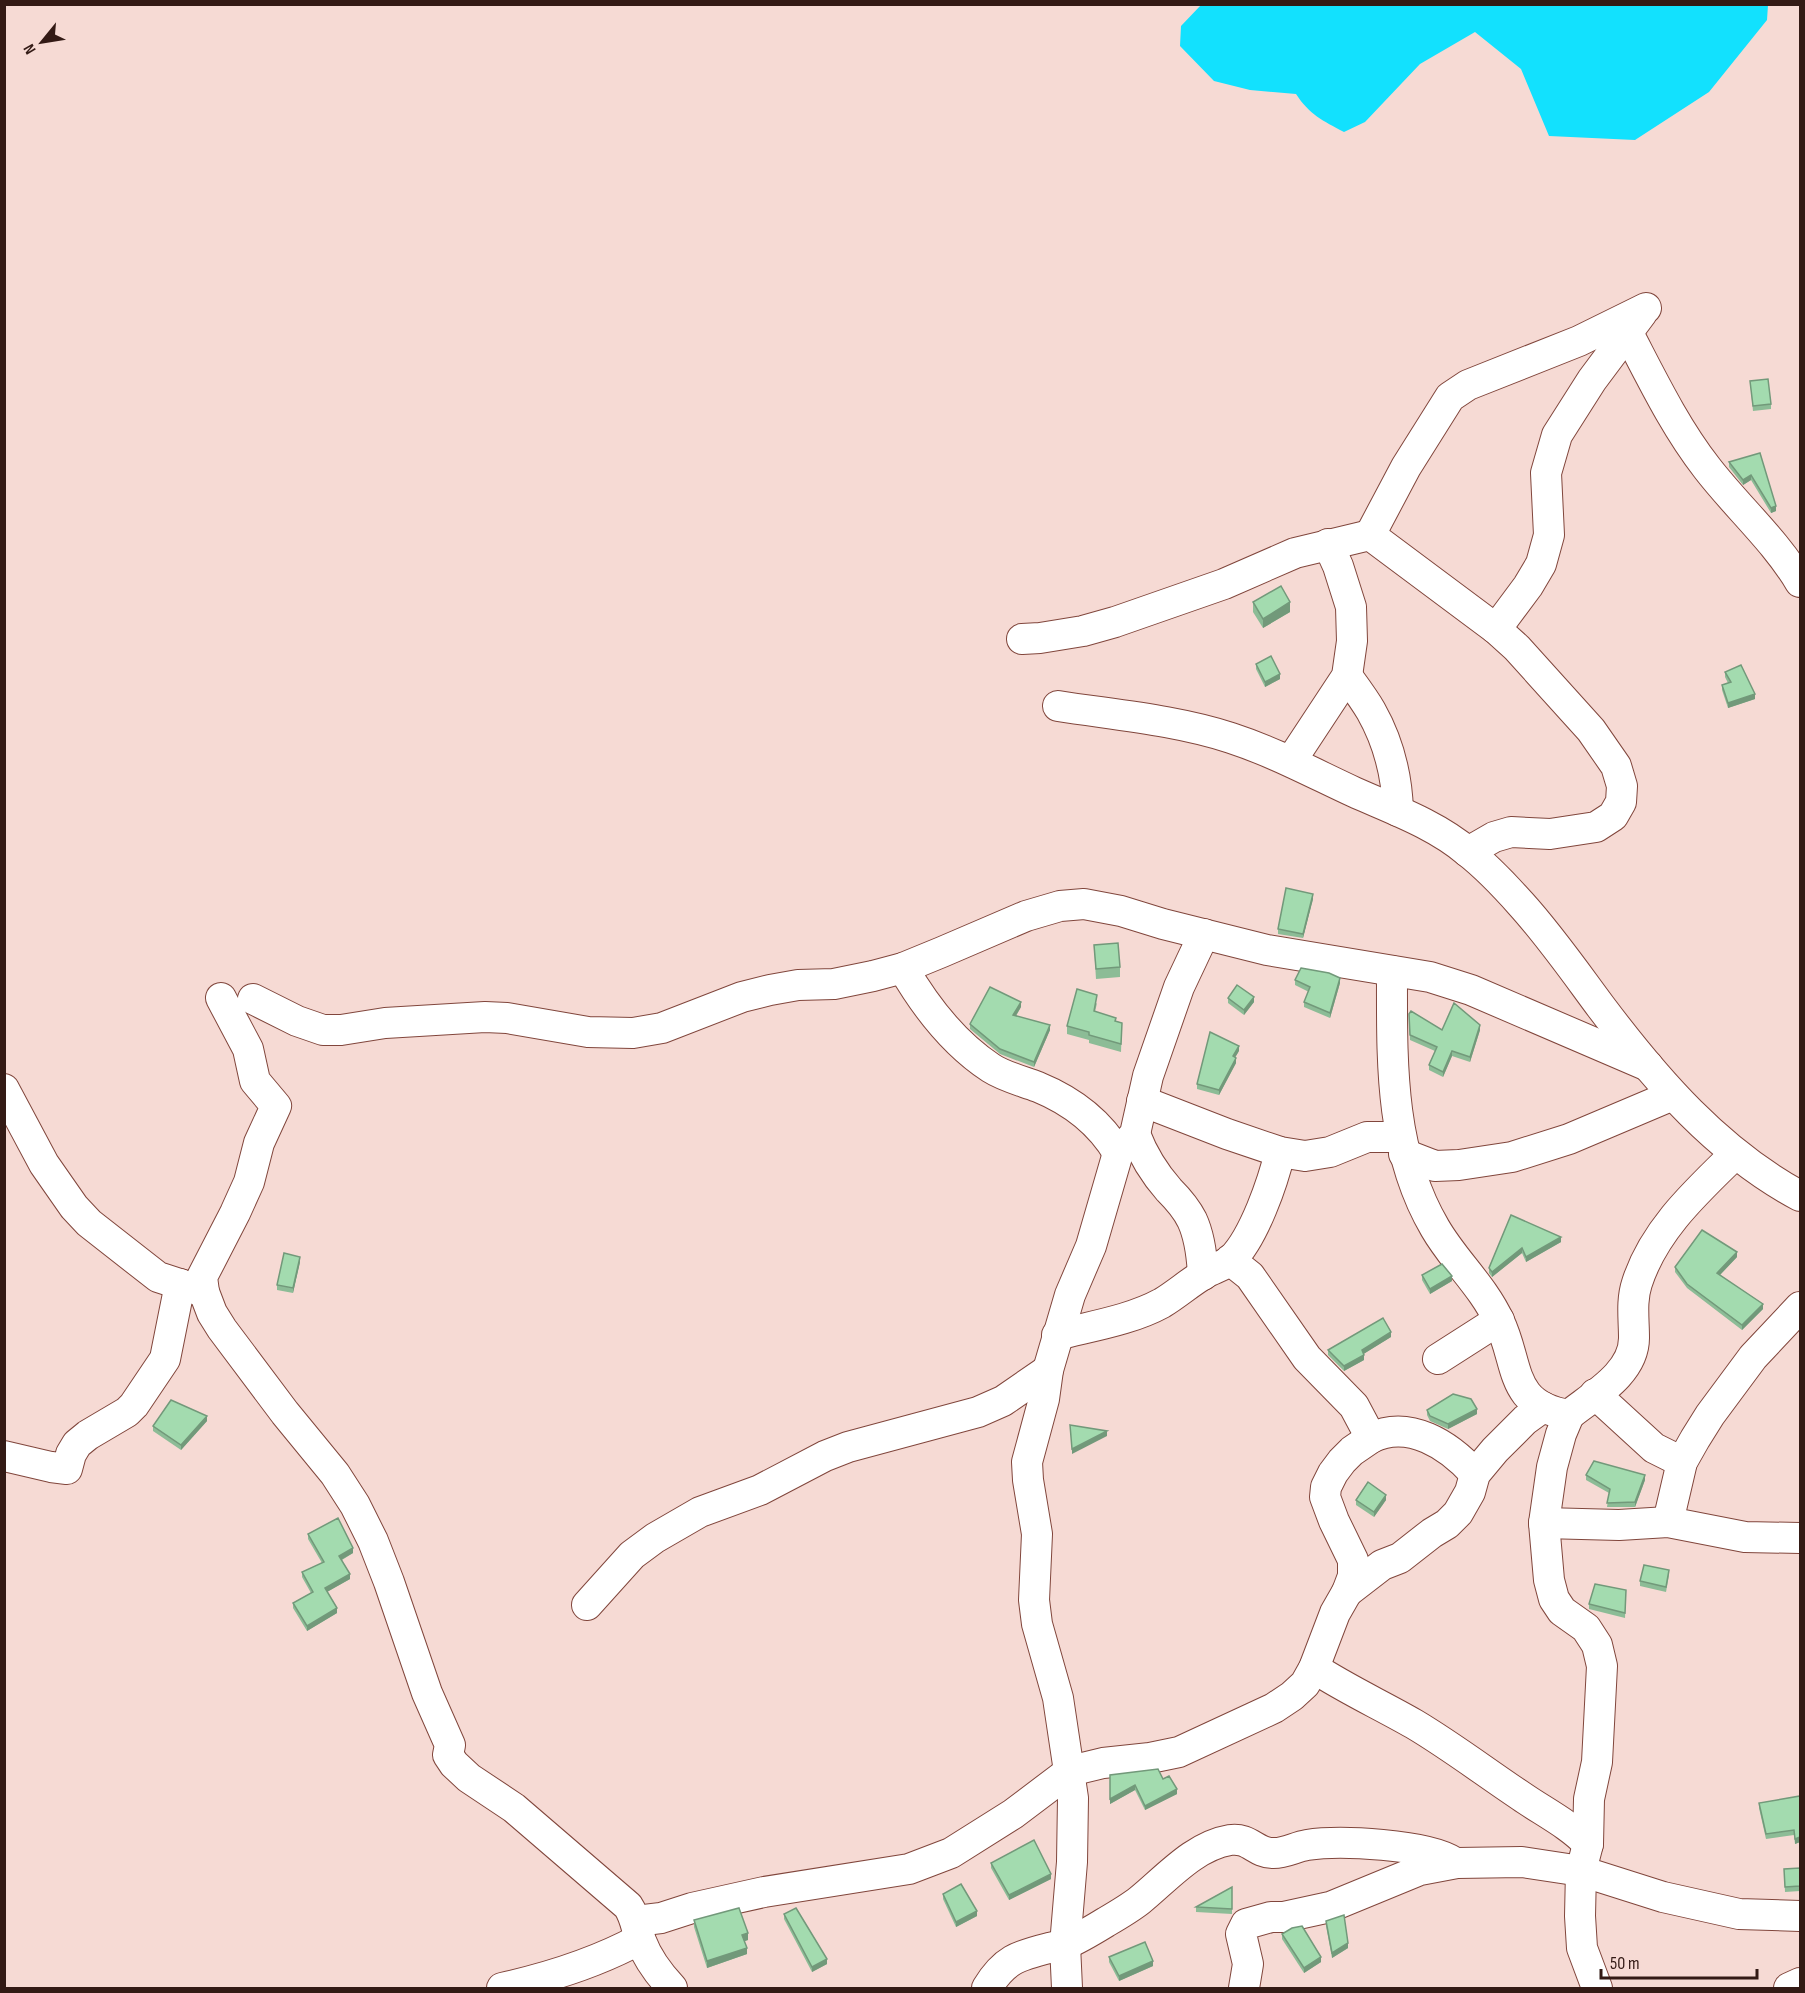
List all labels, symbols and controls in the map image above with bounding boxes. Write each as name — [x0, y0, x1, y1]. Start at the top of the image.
north arrow — [12, 12, 72, 72]
text: N — [20, 40, 41, 57]
scale bar — [1601, 1942, 1757, 1980]
text: 50 m — [1610, 1953, 1640, 1974]

